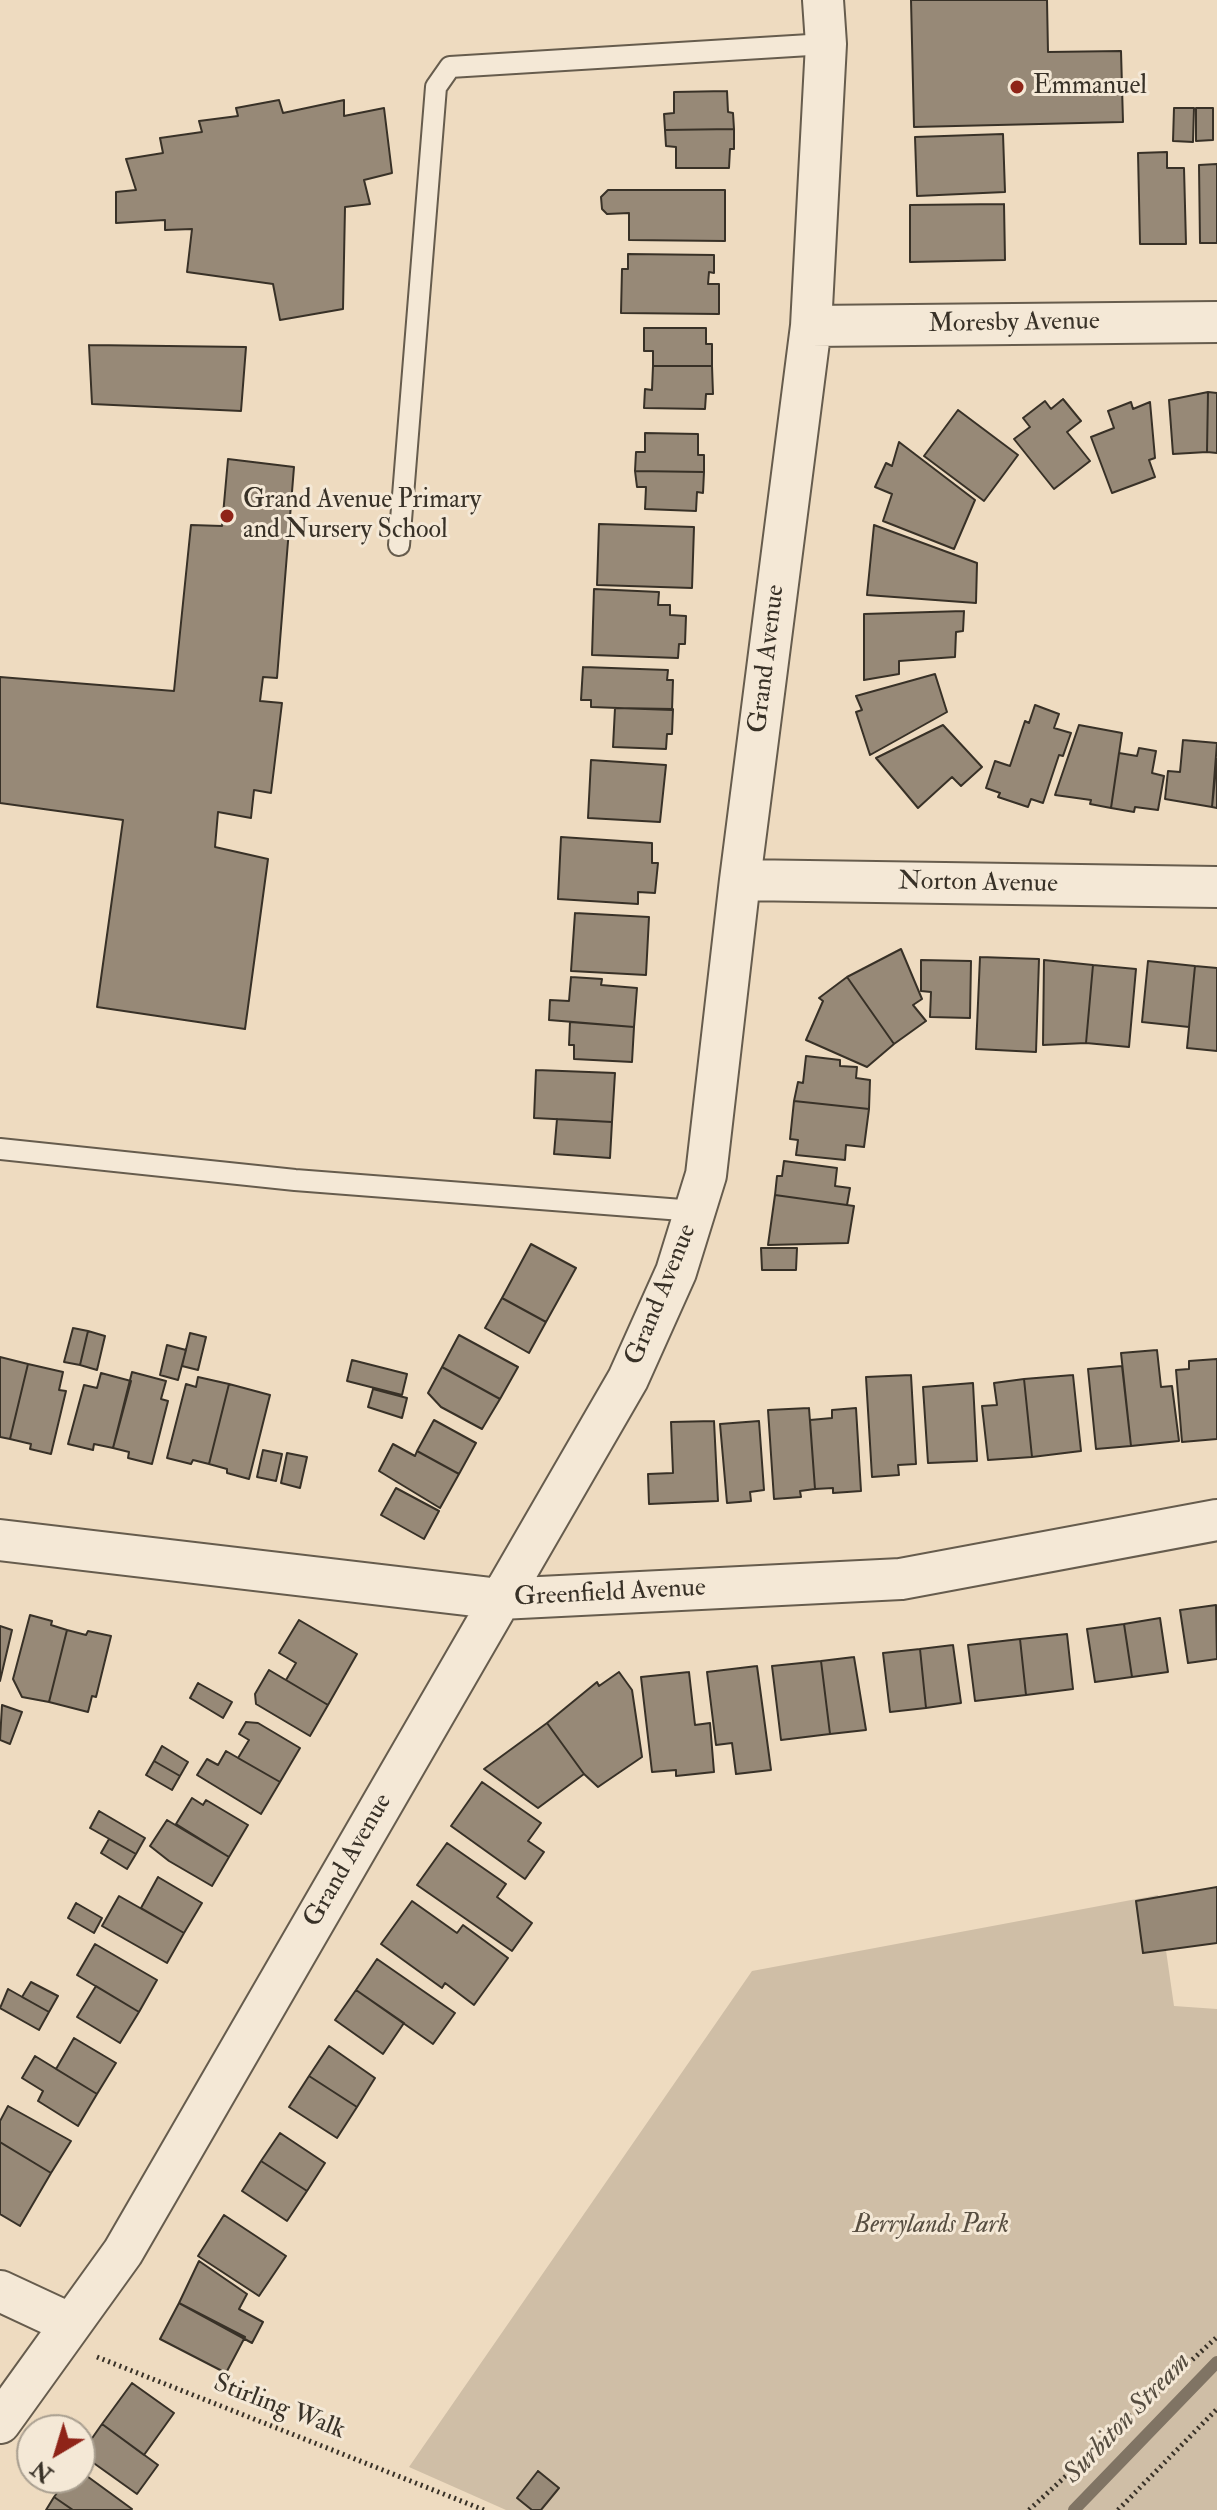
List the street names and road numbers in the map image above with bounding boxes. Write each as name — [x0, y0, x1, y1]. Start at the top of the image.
street label: Moresby Avenue — [928, 307, 1100, 341]
street label: Grand Avenue — [743, 583, 793, 735]
street label: Norton Avenue — [898, 867, 1058, 901]
street label: Grand Avenue — [620, 1220, 704, 1370]
street label: Greenfield Avenue — [513, 1573, 707, 1615]
street label: Grand Avenue — [298, 1789, 400, 1933]
street label: Stirling Walk — [209, 2369, 349, 2447]

